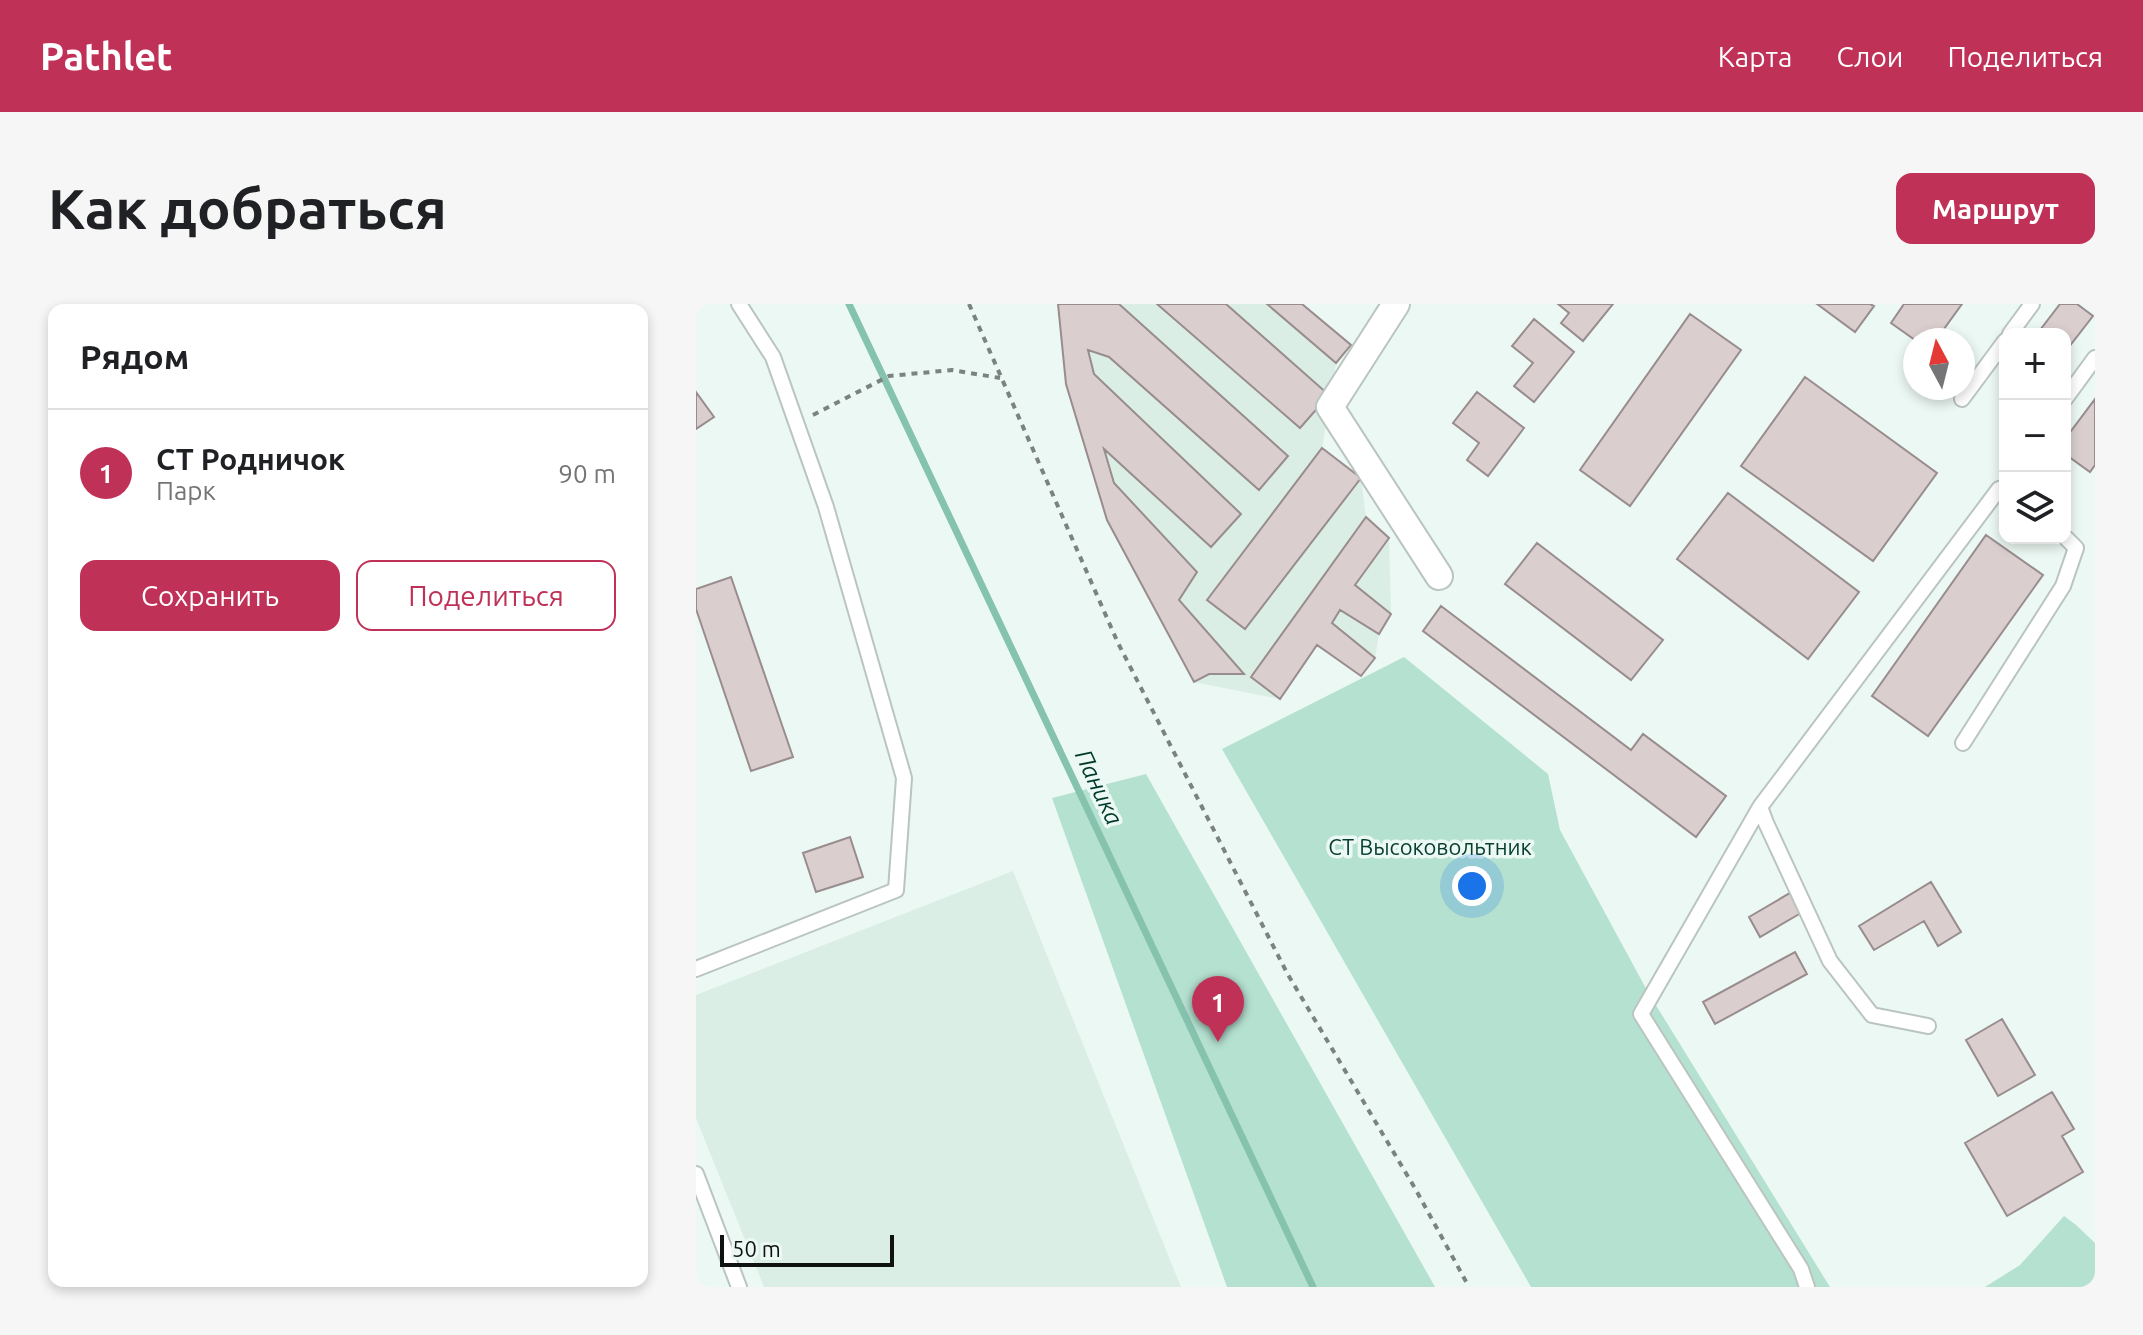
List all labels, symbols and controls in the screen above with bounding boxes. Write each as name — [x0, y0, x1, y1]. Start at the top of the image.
text: Pathlet — [40, 35, 172, 77]
text: Карта — [1718, 41, 1792, 72]
text: Слои — [1836, 41, 1903, 72]
text: Поделиться — [1947, 41, 2103, 72]
button: Маршрут — [1896, 173, 2095, 244]
text: Как добраться — [48, 177, 447, 240]
north arrow — [1903, 328, 1975, 400]
map controls — [1999, 328, 2071, 544]
button: + — [1999, 328, 2071, 400]
text: Рядом — [80, 337, 189, 375]
button: − — [1999, 400, 2071, 472]
text: СТ Родничок — [156, 442, 345, 476]
text: 1 — [99, 459, 113, 488]
text: 90 m — [558, 459, 616, 488]
button: layers — [1999, 472, 2071, 544]
text: Парк — [156, 476, 216, 505]
button: Сохранить — [80, 560, 340, 631]
button: Поделиться — [356, 560, 616, 631]
water label: Паника — [1070, 745, 1128, 829]
park label: СТ Высоковольтник — [1328, 834, 1532, 859]
your location — [1452, 866, 1492, 906]
pin: 1 — [1192, 976, 1244, 1042]
scale bar — [720, 1231, 894, 1267]
text: 50 m — [732, 1236, 781, 1261]

